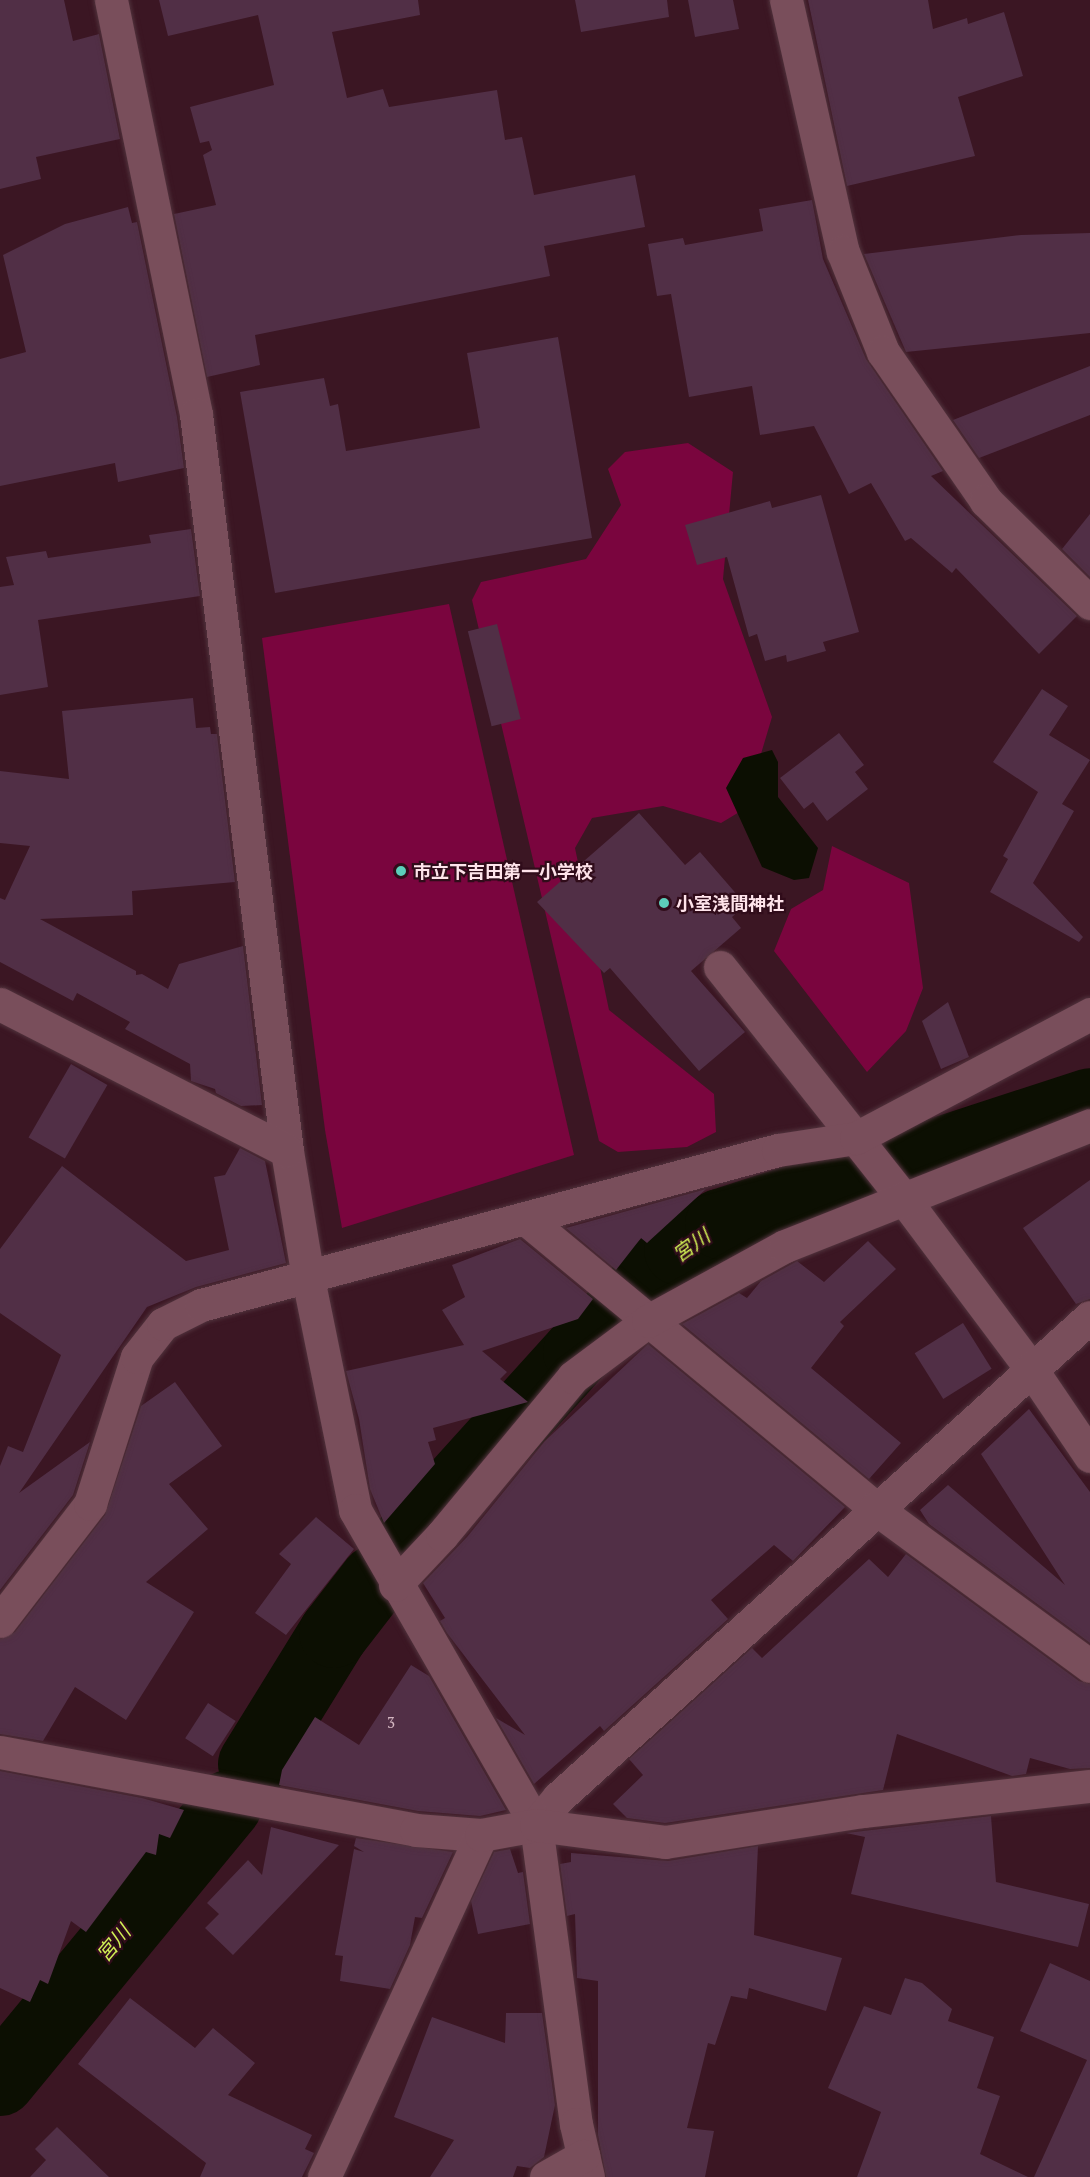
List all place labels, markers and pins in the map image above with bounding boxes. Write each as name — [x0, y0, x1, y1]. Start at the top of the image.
place label: 市立下吉田第一小学校 — [413, 860, 593, 882]
marker: 市立下吉田第一小学校 — [394, 864, 408, 878]
place label: 小室浅間神社 — [676, 892, 784, 914]
marker: 小室浅間神社 — [657, 896, 671, 910]

